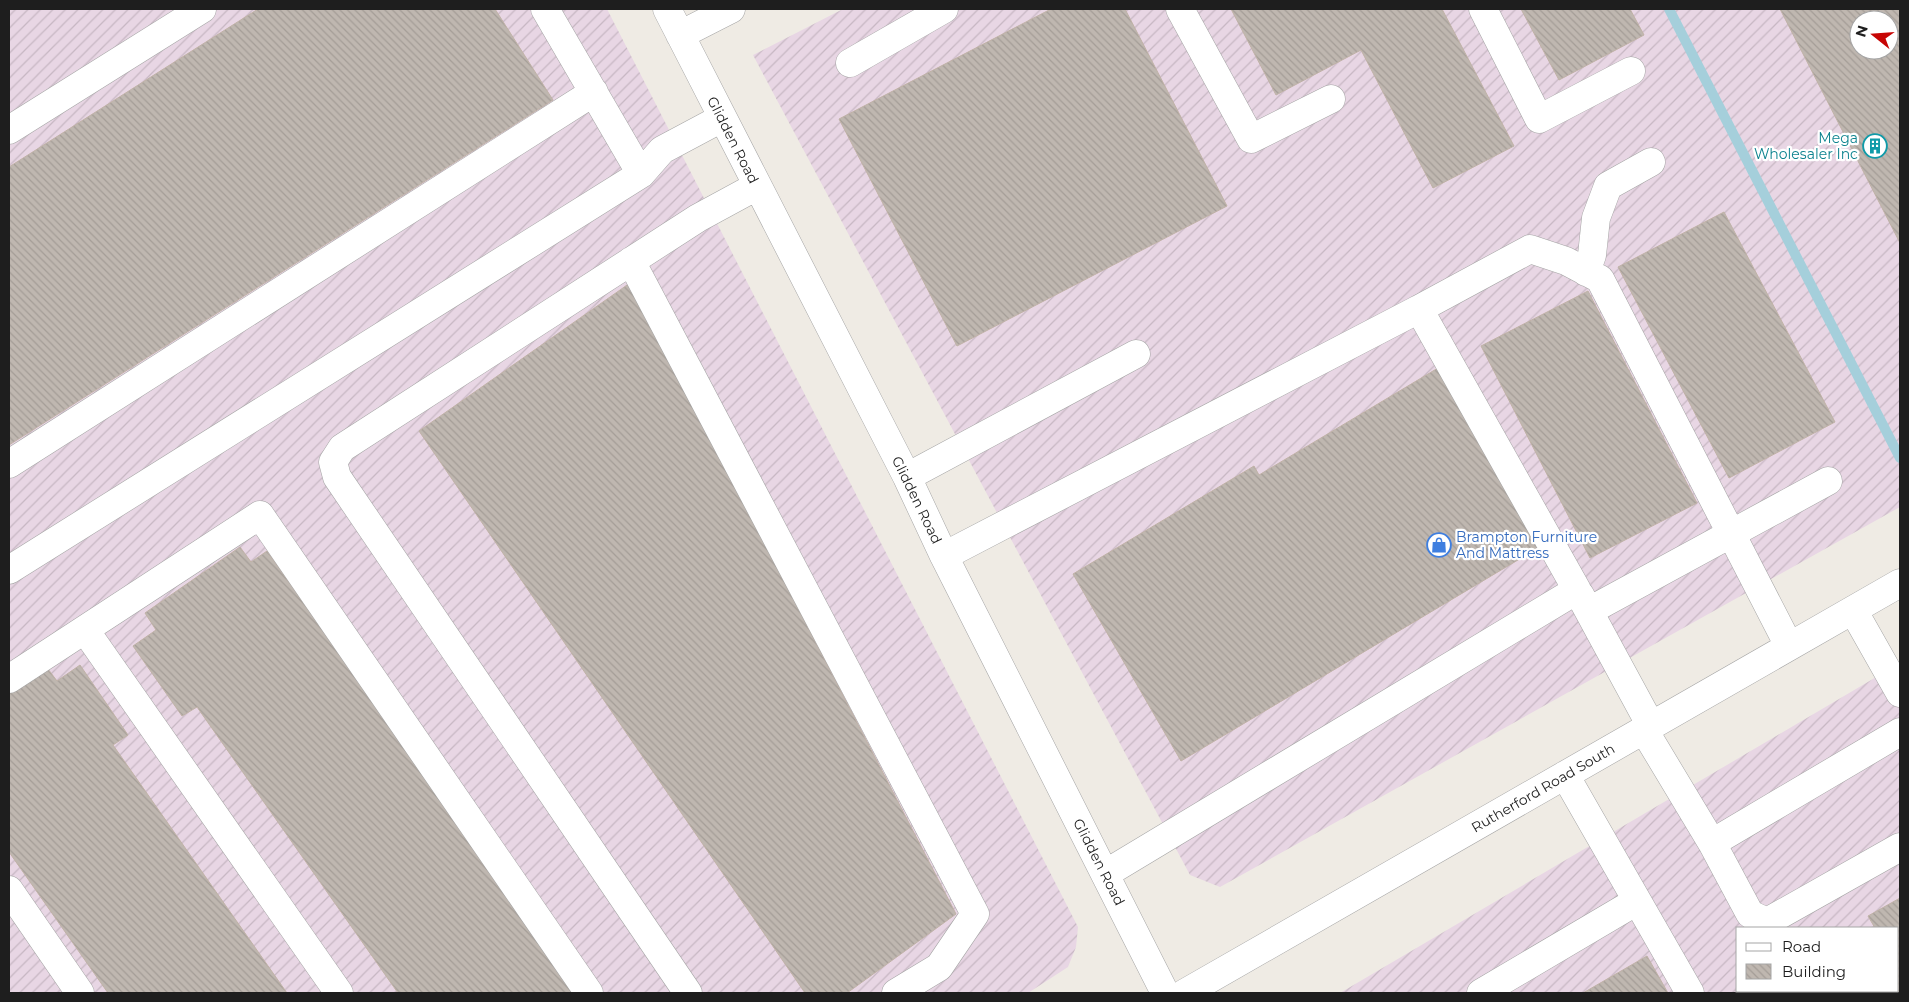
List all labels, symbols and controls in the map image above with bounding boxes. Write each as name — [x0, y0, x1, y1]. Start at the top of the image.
north arrow — [1849, 10, 1899, 60]
text: N — [1851, 23, 1872, 39]
street label: Glidden Road — [703, 93, 763, 187]
place label: Mega Wholesaler Inc — [1754, 129, 1858, 163]
building icon: Mega Wholesaler Inc — [1862, 133, 1888, 159]
street label: Glidden Road — [888, 453, 946, 547]
place label: Brampton Furniture And Mattress — [1456, 528, 1597, 562]
shop icon: Brampton Furniture And Mattress — [1426, 532, 1452, 558]
street label: Rutherford Road South — [1468, 739, 1618, 837]
street label: Glidden Road — [1069, 815, 1129, 909]
legend — [1736, 927, 1899, 992]
text: Road — [1782, 937, 1821, 956]
text: Building — [1782, 962, 1846, 981]

